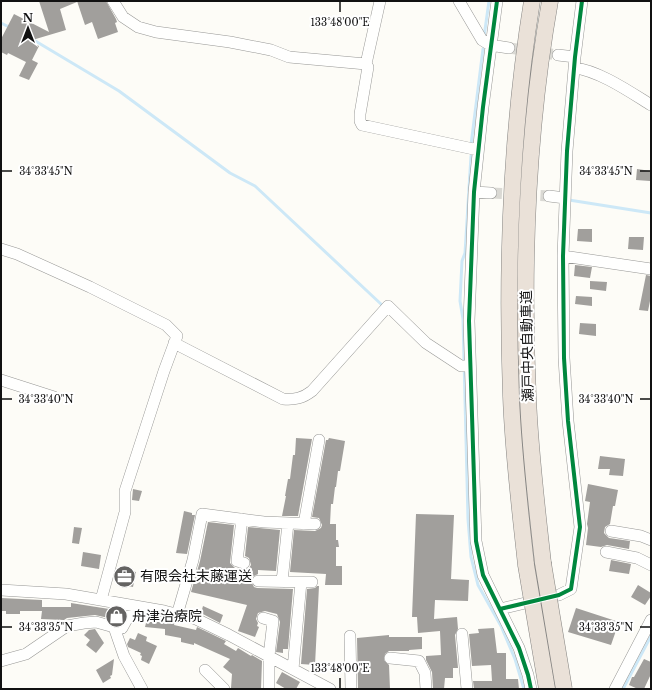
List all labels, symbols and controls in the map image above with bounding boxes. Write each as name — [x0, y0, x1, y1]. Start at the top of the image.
north arrow — [8, 8, 48, 48]
text: N — [23, 11, 34, 25]
text: 133°48'00"E — [310, 16, 370, 29]
text: 34°33'45"N — [19, 165, 73, 178]
text: 34°33'45"N — [579, 165, 633, 178]
street label: 瀬戸中央自動車道 — [517, 290, 537, 402]
text: 34°33'40"N — [18, 393, 74, 406]
text: 34°33'40"N — [578, 393, 634, 406]
office icon: 有限会社末藤運送 — [111, 563, 137, 589]
place label: 有限会社末藤運送 — [140, 567, 252, 585]
shop icon: 舟津治療院 — [103, 603, 129, 629]
place label: 舟津治療院 — [132, 607, 202, 625]
text: 34°33'35"N — [19, 621, 73, 634]
text: 34°33'35"N — [579, 621, 633, 634]
text: 133°48'00"E — [310, 662, 370, 675]

